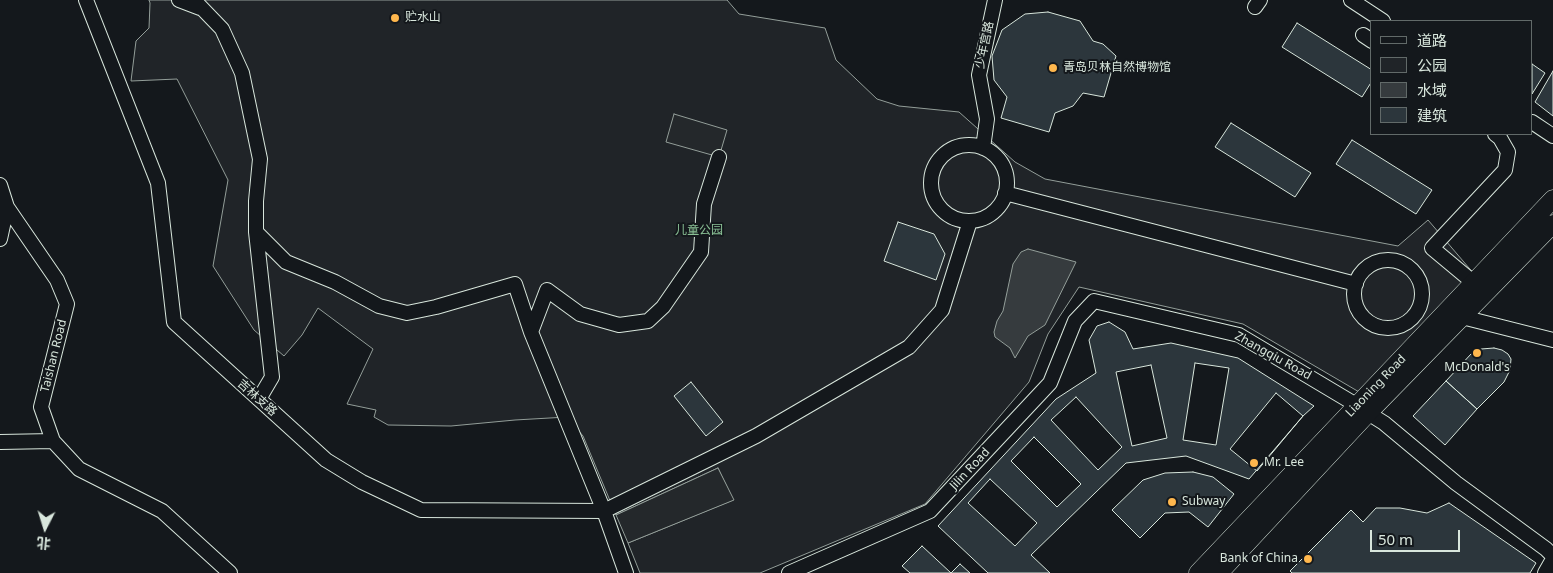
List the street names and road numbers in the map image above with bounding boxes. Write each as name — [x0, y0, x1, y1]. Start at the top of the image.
street label: 少年宫路 — [973, 20, 997, 70]
street label: Taishan Road — [38, 318, 70, 394]
street label: Zhangqiu Road — [1232, 329, 1314, 383]
street label: Liaoning Road — [1343, 352, 1409, 420]
street label: 吉林支路 — [234, 377, 280, 419]
street label: Jilin Road — [947, 445, 993, 493]

